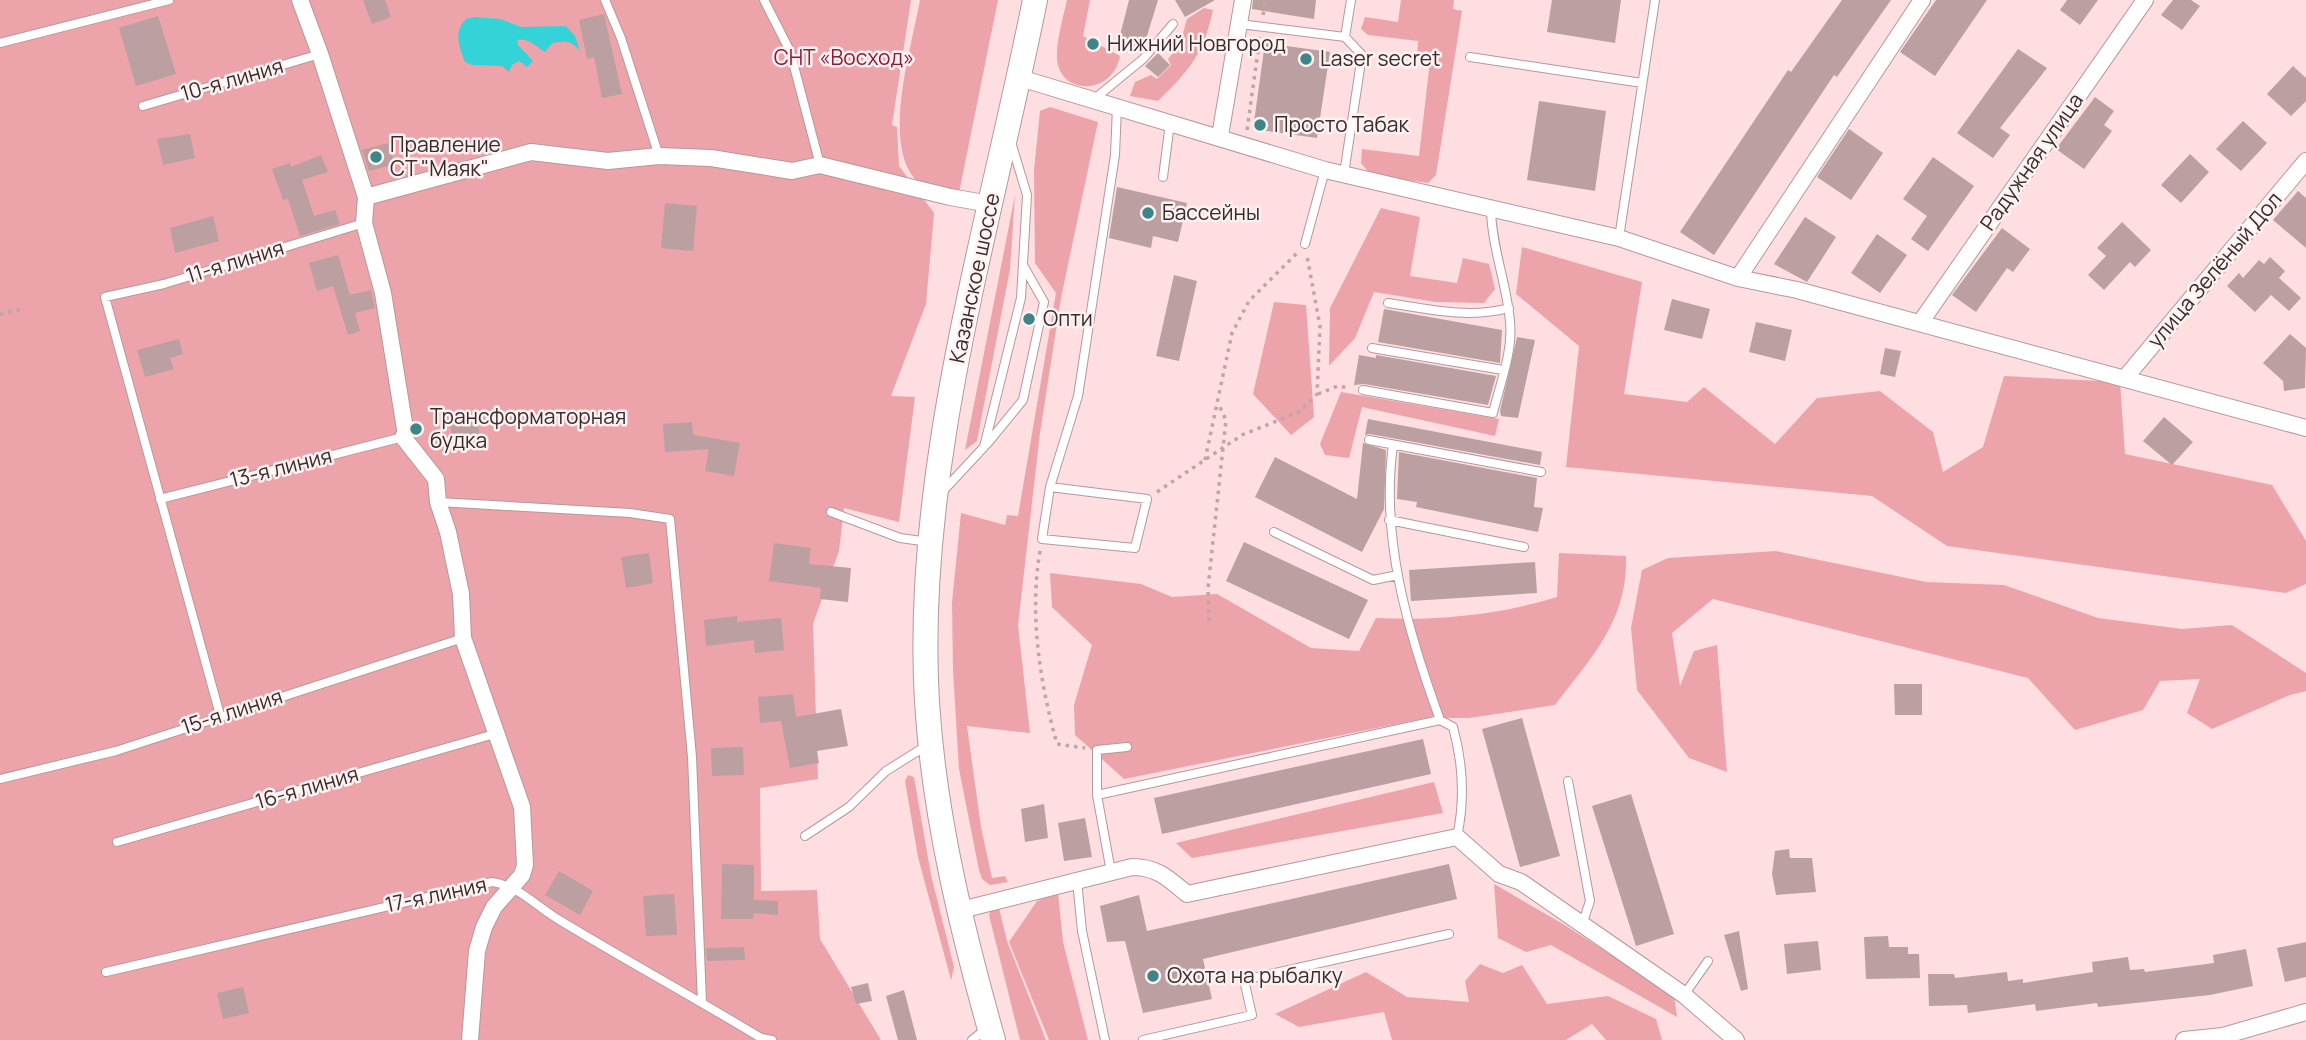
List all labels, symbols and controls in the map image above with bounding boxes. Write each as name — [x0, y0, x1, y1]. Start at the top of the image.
place label: Нижний Новгород — [1107, 29, 1286, 57]
marker: Нижний Новгород — [1085, 36, 1101, 52]
park label: СНТ «Восход» — [774, 43, 914, 71]
place label: Laser secret — [1320, 44, 1440, 72]
street label: 10-я линия — [177, 51, 286, 107]
marker: Laser secret — [1298, 51, 1314, 67]
street label: Радужная улица — [1973, 87, 2089, 236]
place label: Просто Табак — [1274, 110, 1409, 138]
marker: Просто Табак — [1252, 117, 1268, 133]
place label: Правление СТ "Маяк" — [390, 130, 501, 182]
marker: Правление СТ "Маяк" — [368, 149, 384, 165]
street label: улица Зелёный Дол — [2141, 186, 2288, 353]
street label: Казанское шоссе — [942, 190, 1006, 365]
place label: Бассейны — [1162, 198, 1260, 226]
marker: Бассейны — [1140, 205, 1156, 221]
street label: 11-я линия — [182, 233, 287, 289]
place label: Опти — [1043, 304, 1093, 332]
marker: Опти — [1021, 311, 1037, 327]
place label: Трансформаторная будка — [430, 402, 626, 454]
marker: Трансформаторная будка — [408, 421, 424, 437]
street label: 13-я линия — [227, 441, 335, 493]
street label: 15-я линия — [177, 682, 286, 741]
street label: 16-я линия — [252, 759, 361, 815]
street label: 17-я линия — [382, 870, 489, 918]
place label: Охота на рыбалку — [1167, 961, 1343, 989]
marker: Охота на рыбалку — [1145, 968, 1161, 984]

